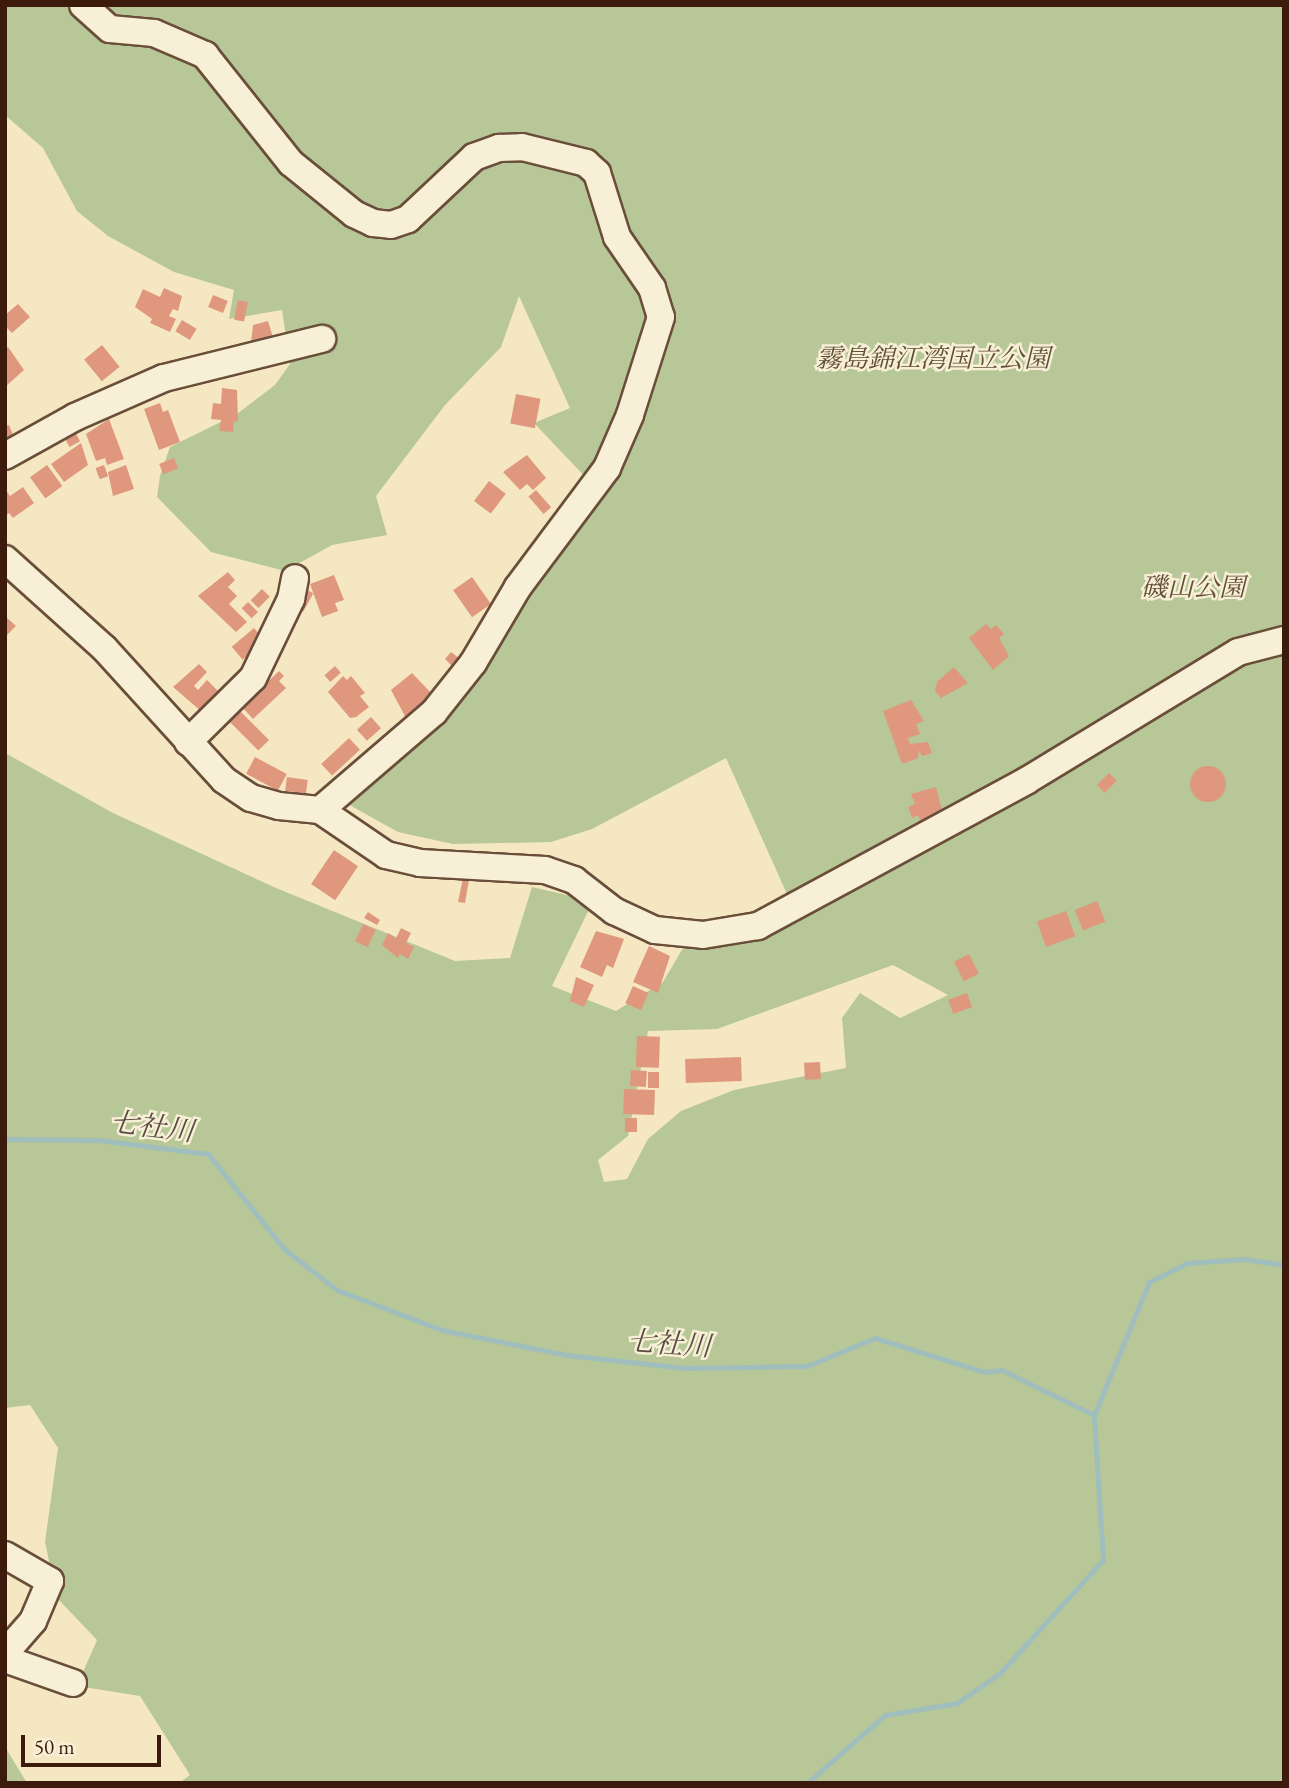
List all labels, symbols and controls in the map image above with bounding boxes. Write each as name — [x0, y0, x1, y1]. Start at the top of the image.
park label: 霧島錦江湾国立公園 — [816, 343, 1050, 375]
park label: 磯山公園 — [1141, 572, 1245, 604]
water label: 七社川 — [108, 1104, 196, 1148]
water label: 七社川 — [626, 1323, 712, 1363]
scale bar — [24, 1722, 164, 1766]
text: 50 m — [34, 1733, 75, 1760]

